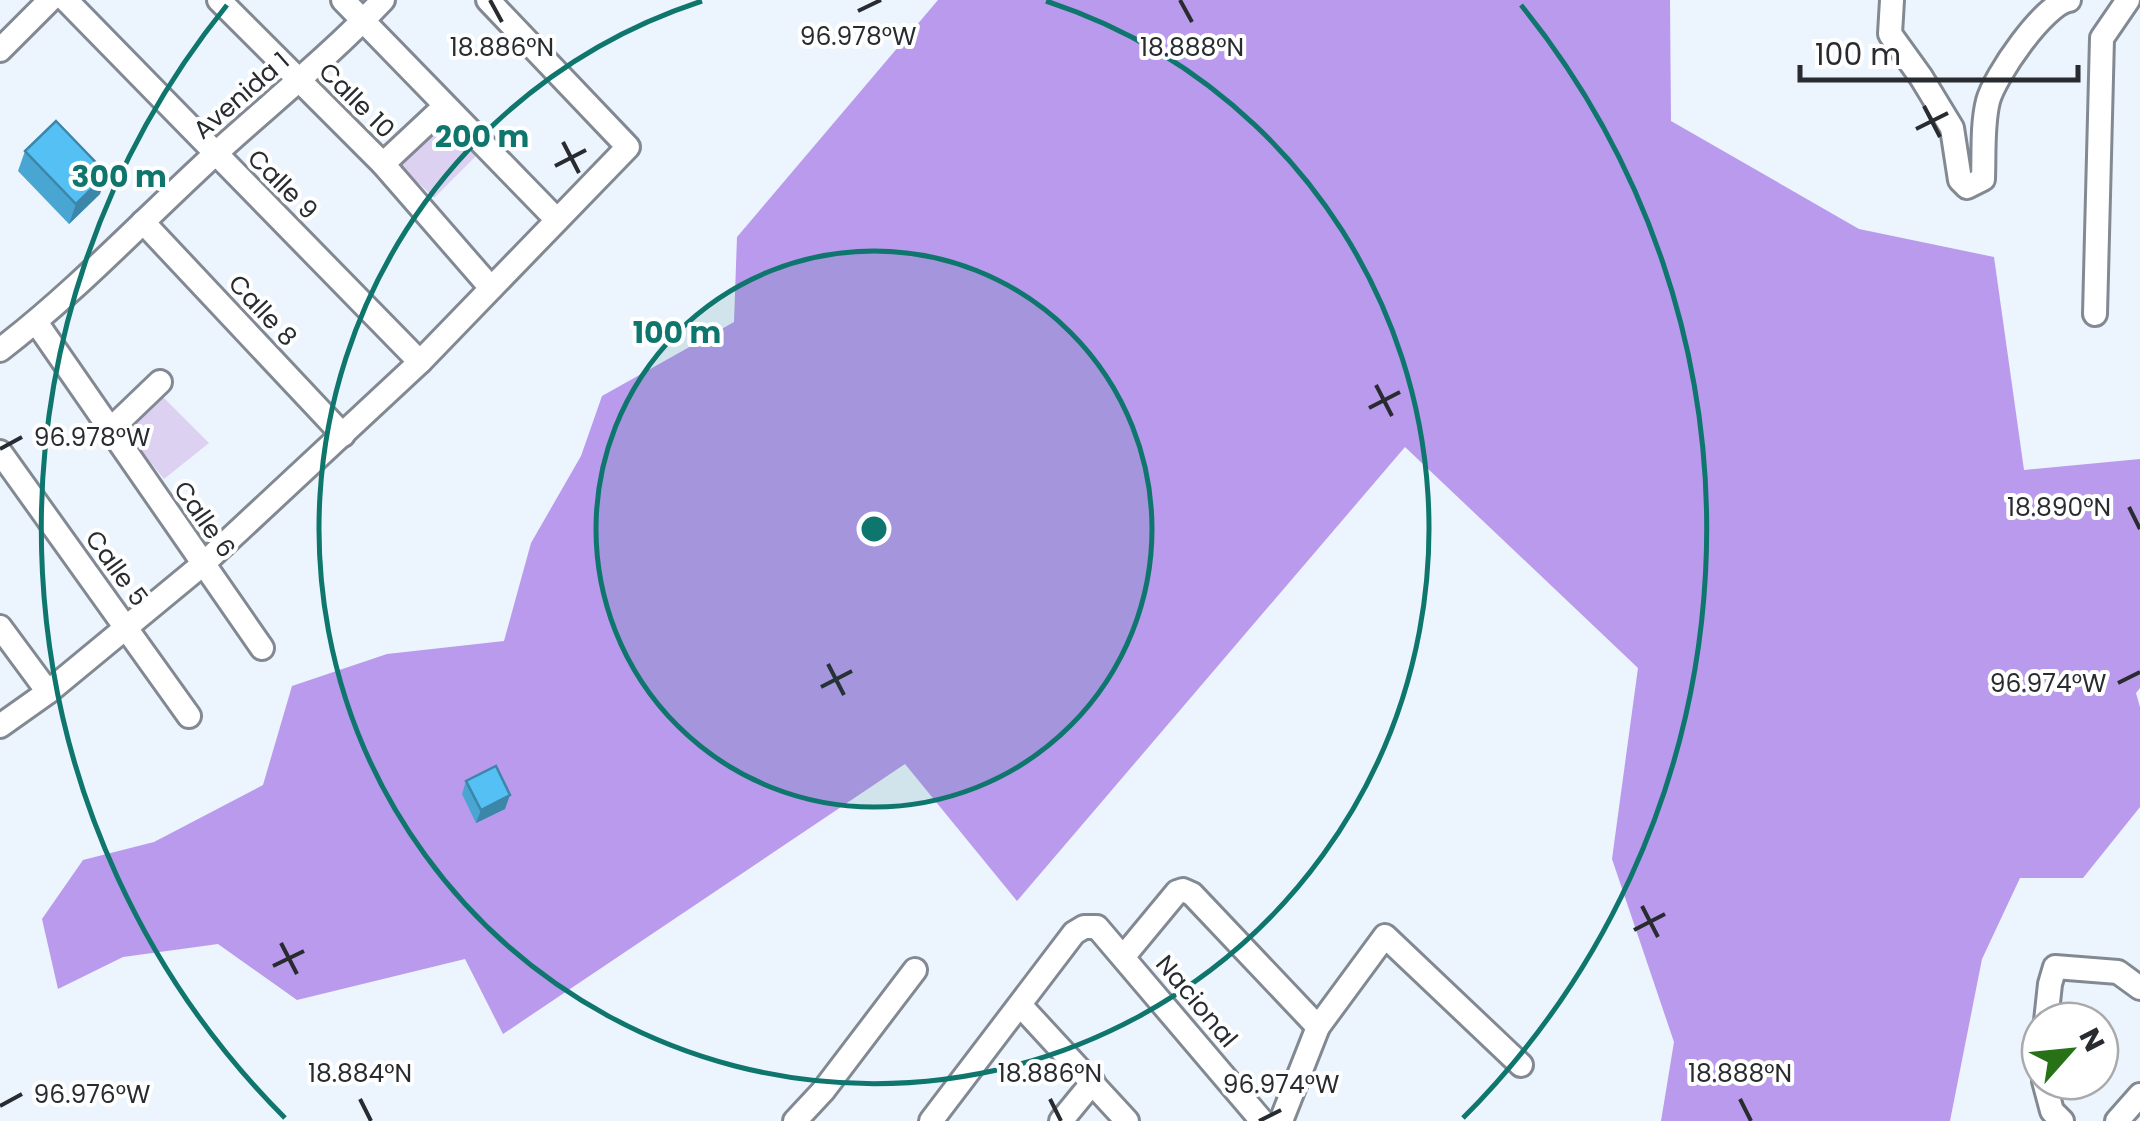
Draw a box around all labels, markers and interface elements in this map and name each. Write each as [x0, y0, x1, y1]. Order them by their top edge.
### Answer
text: 96.978°W [800, 19, 916, 54]
scale bar [1800, 20, 2078, 82]
text: 18.886°N [450, 30, 554, 65]
text: 18.888°N [1140, 30, 1244, 65]
text: 100 m [1815, 33, 1901, 76]
street label: Avenida 1 [186, 44, 297, 147]
street label: Calle 10 [311, 55, 402, 146]
text: 200 m [435, 115, 529, 158]
street label: Calle 9 [240, 141, 326, 227]
text: 300 m [71, 155, 167, 198]
street label: Calle 8 [220, 267, 305, 354]
text: 100 m [633, 311, 721, 354]
text: 96.978°W [34, 420, 150, 455]
street label: Calle 6 [165, 474, 244, 565]
text: 18.890°N [2007, 490, 2111, 525]
centre of rings [856, 511, 892, 547]
street label: Calle 5 [77, 523, 156, 614]
text: 96.974°W [1990, 666, 2106, 701]
street label: Nacional [1148, 948, 1246, 1055]
north arrow [2020, 1001, 2120, 1101]
text: N [2070, 1022, 2114, 1058]
text: 18.884°N [308, 1056, 412, 1091]
text: 18.886°N [998, 1056, 1102, 1091]
text: 18.888°N [1688, 1056, 1792, 1091]
text: 96.974°W [1223, 1067, 1339, 1102]
text: 96.976°W [34, 1077, 150, 1112]

